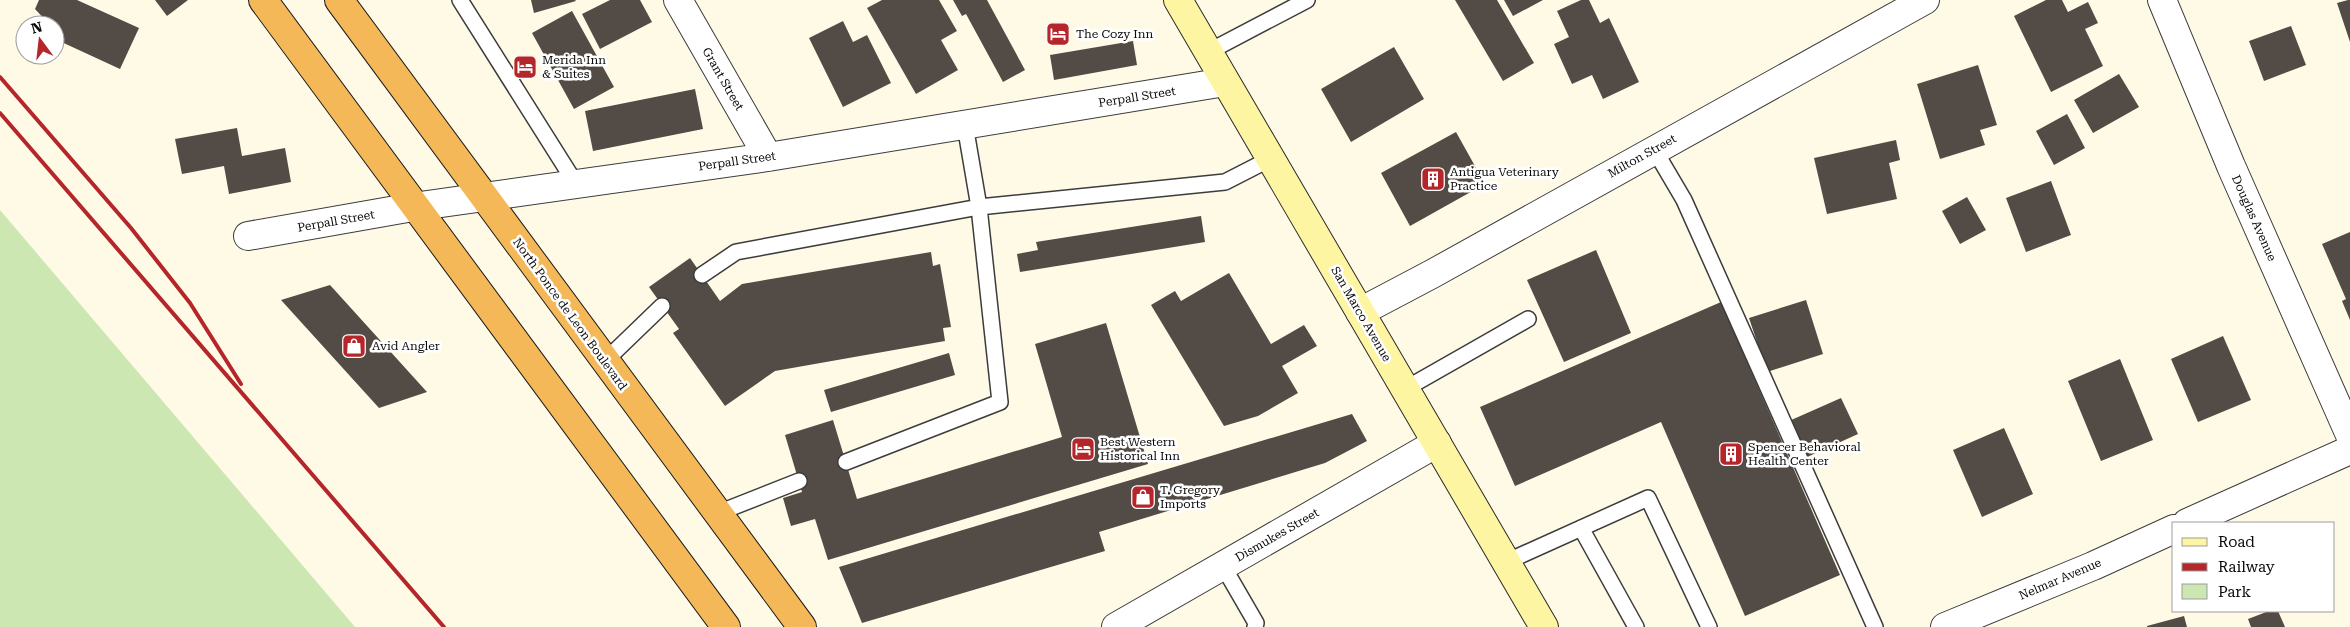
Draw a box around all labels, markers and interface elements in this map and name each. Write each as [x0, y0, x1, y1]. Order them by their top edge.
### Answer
north arrow [15, 15, 65, 65]
text: N [29, 18, 44, 37]
hotel icon: The Cozy Inn [1045, 21, 1071, 47]
place label: The Cozy Inn [1076, 27, 1154, 41]
street label: Grant Street [699, 45, 747, 113]
place label: Merida Inn & Suites [542, 53, 606, 81]
hotel icon: Merida Inn & Suites [512, 54, 538, 80]
street label: Perpall Street [1097, 84, 1177, 110]
street label: Milton Street [1605, 131, 1679, 181]
street label: Perpall Street [697, 149, 777, 173]
place label: Antigua Veterinary Practice [1450, 165, 1560, 193]
building icon: Antigua Veterinary Practice [1420, 166, 1446, 192]
street label: Douglas Avenue [2229, 173, 2279, 264]
street label: Perpall Street [296, 207, 376, 235]
street label: North Ponce de Leon Boulevard [510, 235, 630, 393]
street label: San Marco Avenue [1328, 264, 1394, 364]
shop icon: Avid Angler [341, 333, 367, 359]
place label: Avid Angler [372, 339, 440, 353]
place label: Best Western Historical Inn [1100, 435, 1180, 463]
hotel icon: Best Western Historical Inn [1070, 436, 1096, 462]
place label: Spencer Behavioral Health Center [1748, 440, 1861, 468]
building icon: Spencer Behavioral Health Center [1718, 441, 1744, 467]
place label: T. Gregory Imports [1160, 483, 1221, 511]
shop icon: T. Gregory Imports [1130, 484, 1156, 510]
street label: Dismukes Street [1233, 505, 1322, 565]
legend [2172, 522, 2335, 612]
text: Road [2218, 533, 2255, 551]
street label: Nelmar Avenue [2017, 555, 2104, 603]
text: Railway [2218, 558, 2275, 576]
text: Park [2218, 583, 2252, 601]

